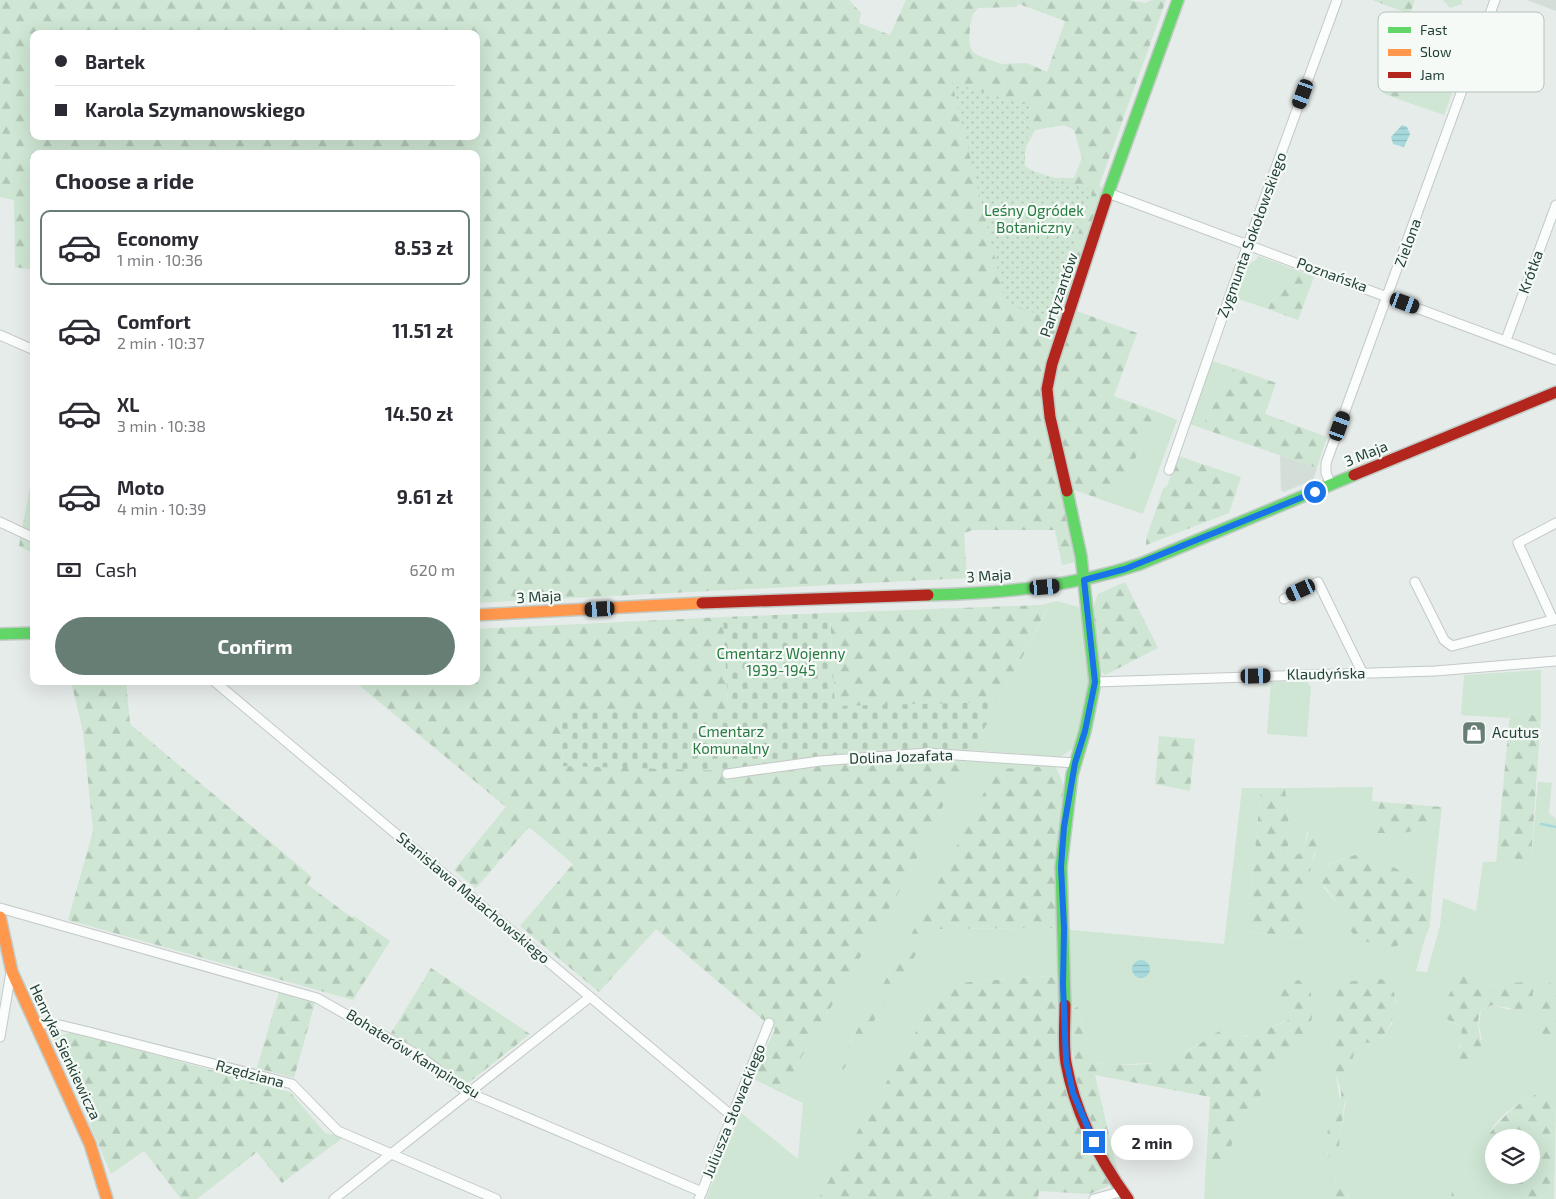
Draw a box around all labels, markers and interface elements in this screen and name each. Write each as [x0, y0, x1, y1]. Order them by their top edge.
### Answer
legend [1378, 12, 1544, 92]
text: Fast [1420, 21, 1447, 38]
text: Slow [1420, 43, 1452, 60]
text: Bartek [85, 50, 145, 73]
text: Jam [1420, 66, 1445, 83]
car [1290, 77, 1315, 111]
text: Karola Szymanowskiego [85, 98, 305, 121]
street label: Zygmunta Sokołowskiego [1213, 149, 1289, 320]
text: Choose a ride [55, 167, 194, 193]
park label: Leśny Ogródek Botaniczny [984, 201, 1084, 236]
street label: Zielona [1390, 216, 1424, 269]
icon: car [57, 225, 102, 270]
text: Economy [117, 227, 199, 250]
text: 8.53 zł [394, 236, 453, 259]
street label: Krótka [1514, 248, 1546, 296]
text: 1 min · 10:36 [117, 250, 203, 269]
street label: Partyzantów [1035, 250, 1081, 339]
street label: Poznańska [1294, 253, 1370, 295]
car [1388, 291, 1421, 315]
icon: car [57, 308, 102, 353]
text: Comfort [117, 310, 191, 333]
text: 11.51 zł [392, 319, 453, 342]
text: 2 min · 10:37 [117, 333, 205, 352]
icon: car [57, 391, 102, 436]
text: XL [117, 393, 139, 416]
text: 14.50 zł [385, 402, 453, 425]
car [1327, 409, 1352, 443]
text: 3 min · 10:38 [117, 416, 206, 435]
street label: 3 Maja [1341, 436, 1390, 471]
icon: car [57, 474, 102, 519]
text: Moto [117, 476, 165, 499]
route start [1304, 481, 1326, 503]
text: 9.61 zł [397, 485, 453, 508]
text: 4 min · 10:39 [117, 499, 206, 518]
icon: cash [55, 556, 83, 584]
text: Cash [95, 558, 137, 581]
text: 620 m [410, 560, 455, 579]
street label: 3 Maja [966, 564, 1012, 587]
car [1284, 577, 1317, 603]
car [1029, 578, 1060, 596]
street label: 3 Maja [516, 586, 562, 607]
car [584, 601, 615, 617]
button: Confirm [55, 617, 455, 675]
park label: Cmentarz Wojenny 1939-1945 [717, 644, 845, 679]
street label: Klaudyńska [1286, 663, 1366, 683]
car [1240, 668, 1271, 684]
shop icon: Acutus [1461, 720, 1487, 746]
park label: Cmentarz Komunalny [693, 722, 770, 757]
place label: Acutus [1492, 723, 1539, 741]
street label: Dolina Jozafata [849, 745, 953, 767]
street label: Stanisława Małachowskiego [393, 828, 554, 967]
street label: Henryka Sienkiewicza [27, 981, 105, 1122]
street label: Bohaterów Kampinosu [343, 1005, 484, 1102]
street label: Juliusza Słowackiego [698, 1041, 768, 1180]
street label: Rzędziana [214, 1055, 286, 1091]
callout: 2 min [1112, 1124, 1194, 1160]
map controls [1485, 1129, 1540, 1184]
button: layers [1485, 1129, 1540, 1184]
route end [1083, 1131, 1105, 1153]
text: 2 min [1132, 1133, 1172, 1152]

